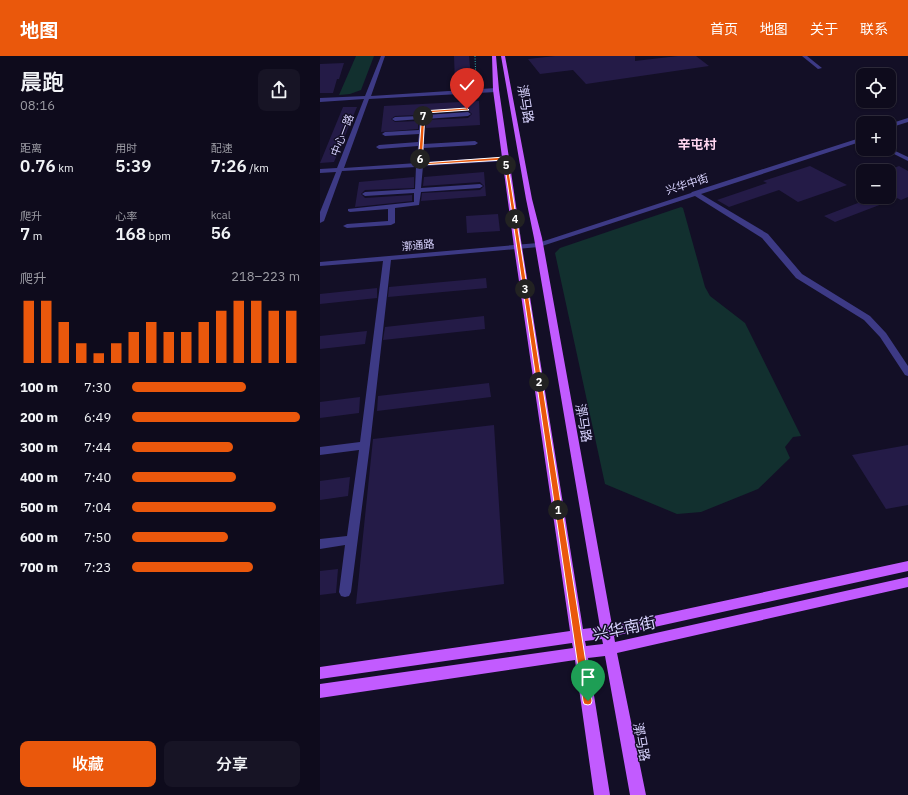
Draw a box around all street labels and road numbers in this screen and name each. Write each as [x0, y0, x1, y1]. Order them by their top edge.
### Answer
street label: 漷马路 [514, 83, 537, 125]
street label: 中心一路 [328, 112, 356, 158]
street label: 兴华中街 [664, 171, 710, 197]
street label: 漷通路 [401, 237, 435, 253]
street label: 漷马路 [572, 402, 595, 444]
street label: 兴华南街 [591, 612, 657, 644]
street label: 漷马路 [629, 721, 654, 763]

